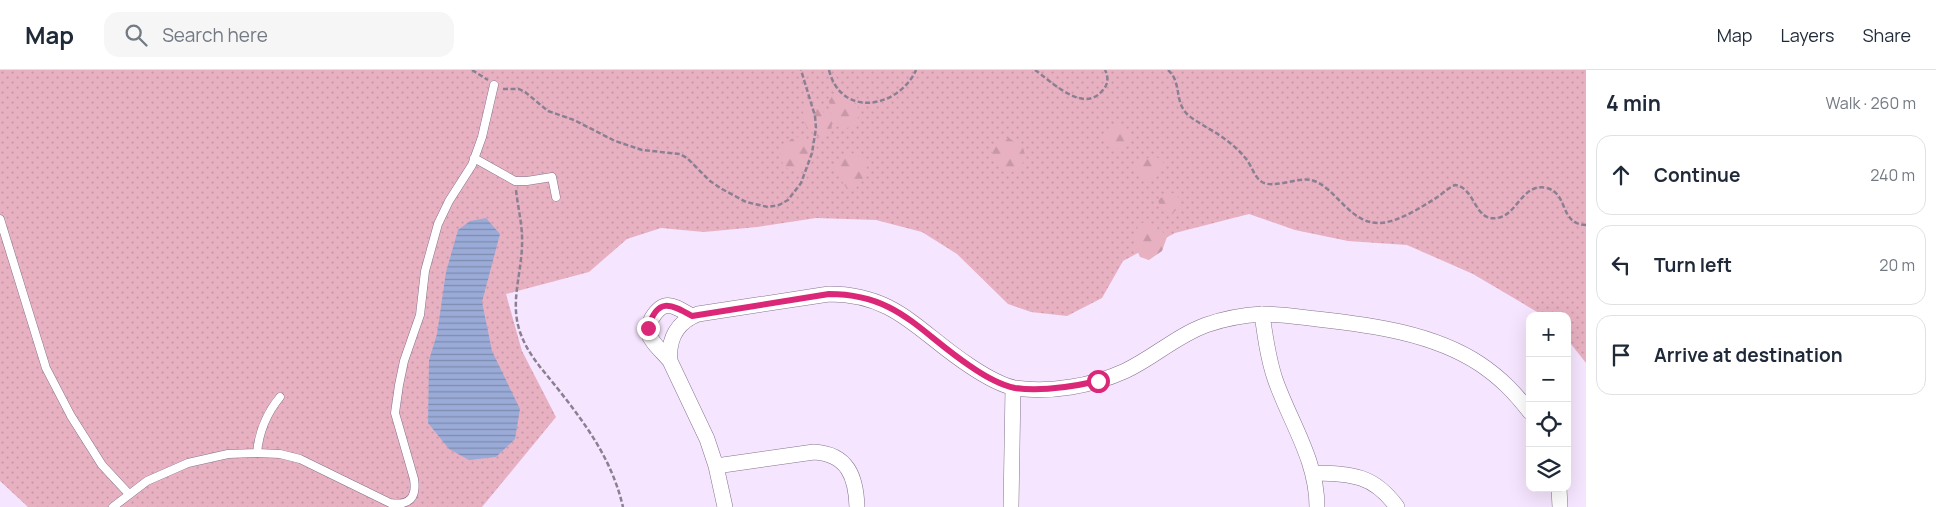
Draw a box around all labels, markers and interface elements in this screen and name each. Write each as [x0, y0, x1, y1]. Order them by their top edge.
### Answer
search box [104, 12, 454, 57]
text: Map [25, 18, 74, 51]
icon: search [122, 21, 150, 49]
text: Search here [162, 22, 268, 48]
text: Map [1717, 23, 1752, 47]
text: Layers [1780, 23, 1834, 47]
text: Share [1862, 23, 1911, 47]
text: 4 min [1606, 89, 1661, 117]
text: Walk · 260 m [1826, 92, 1916, 114]
icon: ahead [1607, 161, 1635, 189]
text: Continue [1654, 162, 1740, 188]
text: 240 m [1870, 164, 1915, 186]
icon: left [1607, 251, 1635, 279]
text: Turn left [1654, 252, 1732, 278]
text: 20 m [1879, 254, 1915, 276]
map controls [1526, 312, 1571, 492]
button: + [1526, 312, 1571, 357]
route end [637, 317, 660, 340]
icon: arrive [1607, 341, 1635, 369]
text: Arrive at destination [1654, 342, 1843, 368]
button: − [1526, 357, 1571, 402]
route start [1087, 370, 1110, 393]
button: locate [1526, 402, 1571, 447]
button: layers [1526, 447, 1571, 492]

